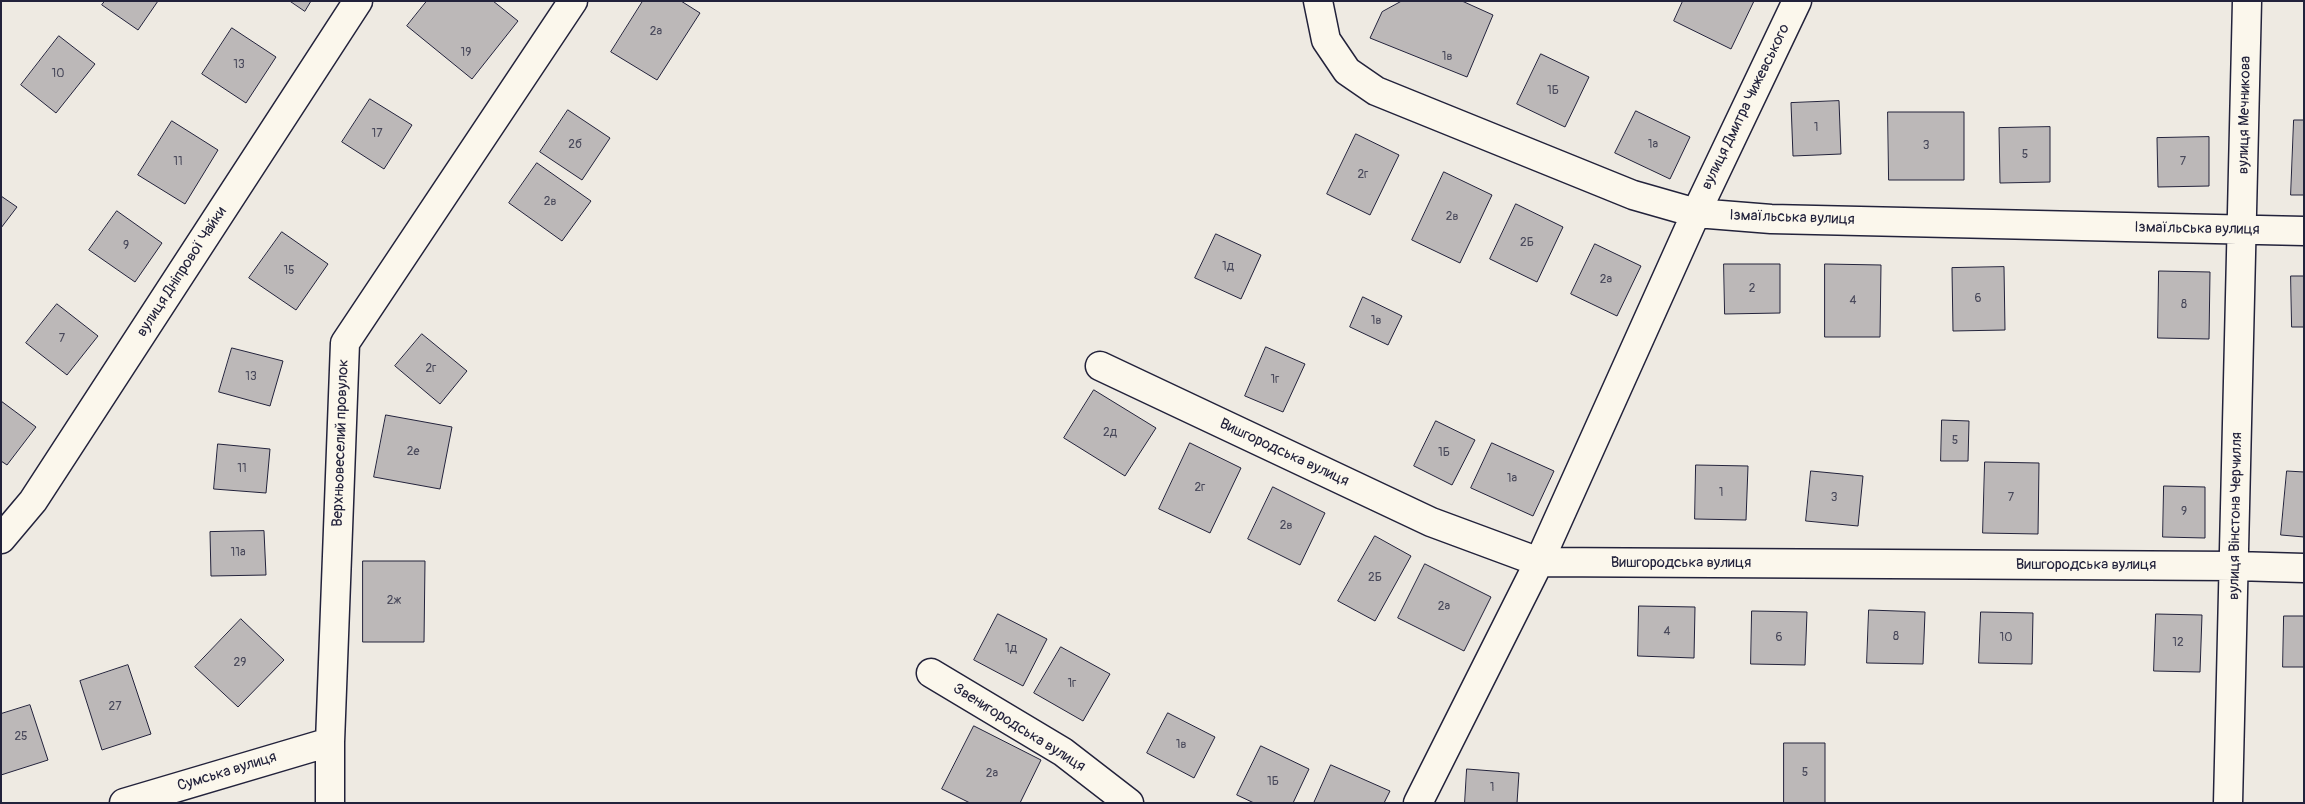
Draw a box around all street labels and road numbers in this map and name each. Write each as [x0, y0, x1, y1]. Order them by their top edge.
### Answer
street label: вулиця Дмитра Чижевського [1698, 21, 1794, 193]
street label: вулиця Мечникова [2235, 56, 2255, 174]
street label: вулиця Дніпрової Чайки [133, 204, 231, 340]
street label: Ізмаїльська вулиця [1729, 207, 1855, 229]
street label: Ізмаїльська вулиця [2134, 219, 2260, 239]
street label: Верхньовеселий провулок [329, 359, 353, 527]
street label: Вишгородська вулиця [1217, 415, 1351, 491]
street label: вулиця Вінстона Черчилля [2226, 432, 2246, 600]
street label: Вишгородська вулиця [1611, 554, 1751, 572]
street label: Вишгородська вулиця [2016, 556, 2156, 574]
street label: Звенигородська вулиця [950, 680, 1088, 776]
street label: Сумська вулиця [175, 748, 279, 796]

